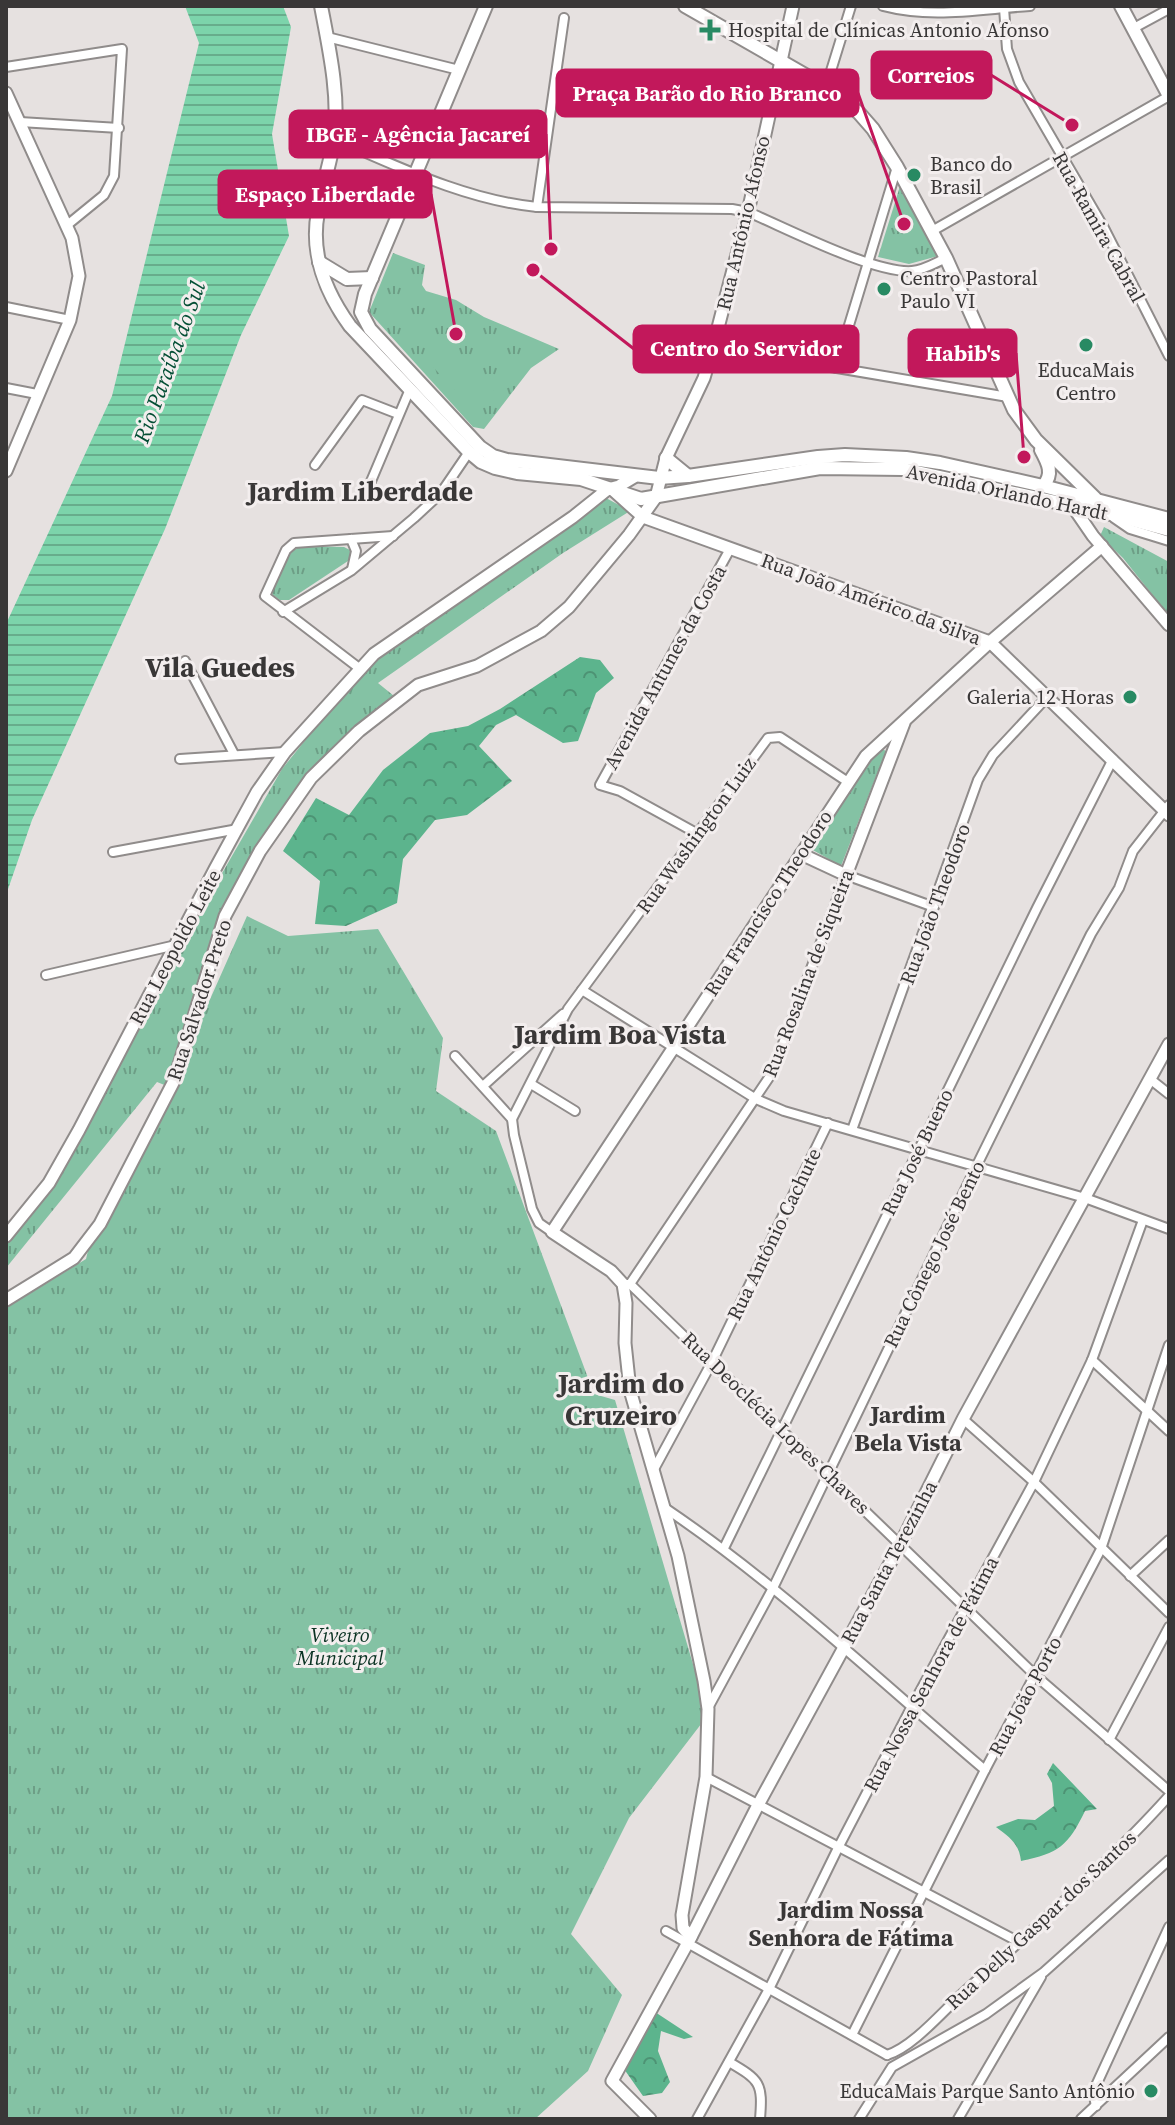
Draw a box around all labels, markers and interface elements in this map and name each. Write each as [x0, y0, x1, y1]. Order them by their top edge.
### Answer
place label: Hospital de Clínicas Antonio Afonso [728, 16, 1049, 44]
marker: Hospital de Clínicas Antonio Afonso [699, 19, 721, 41]
callout: Correios [872, 52, 991, 98]
text: Correios [887, 60, 975, 90]
callout: Praça Barão do Rio Branco [557, 70, 858, 116]
text: Praça Barão do Rio Branco [573, 78, 841, 108]
callout: IBGE - Agência Jacareí [290, 111, 546, 157]
text: IBGE - Agência Jacareí [306, 119, 530, 149]
street label: Rua Antônio Afonso [709, 133, 777, 313]
street label: Rua Ramira Cabral [1046, 147, 1152, 307]
place label: Banco do Brasil [930, 150, 1013, 201]
marker: Banco do Brasil [905, 166, 923, 184]
callout: Espaço Liberdade [219, 171, 431, 217]
text: Espaço Liberdade [235, 179, 415, 209]
place label: Centro Pastoral Paulo VI [900, 264, 1038, 315]
water label: Rio Paraíba do Sul [126, 276, 212, 448]
marker: Centro Pastoral Paulo VI [875, 280, 893, 298]
callout: Centro do Servidor [634, 326, 858, 372]
callout: Habib's [909, 330, 1016, 376]
text: Centro do Servidor [650, 333, 843, 363]
marker: EducaMais Centro [1077, 336, 1095, 354]
text: Habib's [926, 338, 1000, 368]
place label: EducaMais Centro [1037, 356, 1135, 407]
street label: Avenida Orlando Hardt [904, 457, 1111, 527]
district label: Jardim Liberdade [245, 472, 473, 510]
street label: Rua João Américo da Silva [757, 546, 986, 652]
street label: Avenida Antunes da Costa [597, 559, 733, 774]
district label: Vila Guedes [145, 648, 295, 686]
place label: Galeria 12 Horas [967, 683, 1114, 711]
marker: Galeria 12 Horas [1121, 688, 1139, 706]
street label: Rua Washington Luiz [629, 751, 763, 919]
street label: Rua Francisco Theodoro [697, 804, 839, 1002]
street label: Rua João Theodoro [893, 820, 977, 988]
street label: Rua Leopoldo Leite [122, 864, 228, 1030]
street label: Rua Rosalina de Siqueira [755, 864, 861, 1081]
street label: Rua Salvador Preto [160, 916, 238, 1084]
district label: Jardim Boa Vista [512, 1015, 726, 1053]
street label: Rua José Bueno [874, 1084, 960, 1220]
street label: Rua Antônio Cachute [720, 1143, 828, 1325]
street label: Rua Cônego José Bento [877, 1156, 992, 1352]
street label: Rua Deoclécia Lopes Chaves [676, 1325, 876, 1521]
district label: Jardim do Cruzeiro [556, 1364, 684, 1434]
district label: Jardim Bela Vista [854, 1398, 962, 1459]
street label: Rua Santa Terezinha [834, 1475, 944, 1649]
street label: Rua Nossa Senhora de Fátima [857, 1550, 1006, 1797]
park label: Viveiro Municipal [295, 1621, 384, 1672]
street label: Rua João Porto [982, 1631, 1068, 1761]
street label: Rua Delly Gaspar dos Santos [940, 1824, 1142, 2016]
district label: Jardim Nossa Senhora de Fátima [749, 1893, 954, 1954]
place label: EducaMais Parque Santo Antônio [839, 2077, 1135, 2105]
marker: EducaMais Parque Santo Antônio [1142, 2082, 1160, 2100]

